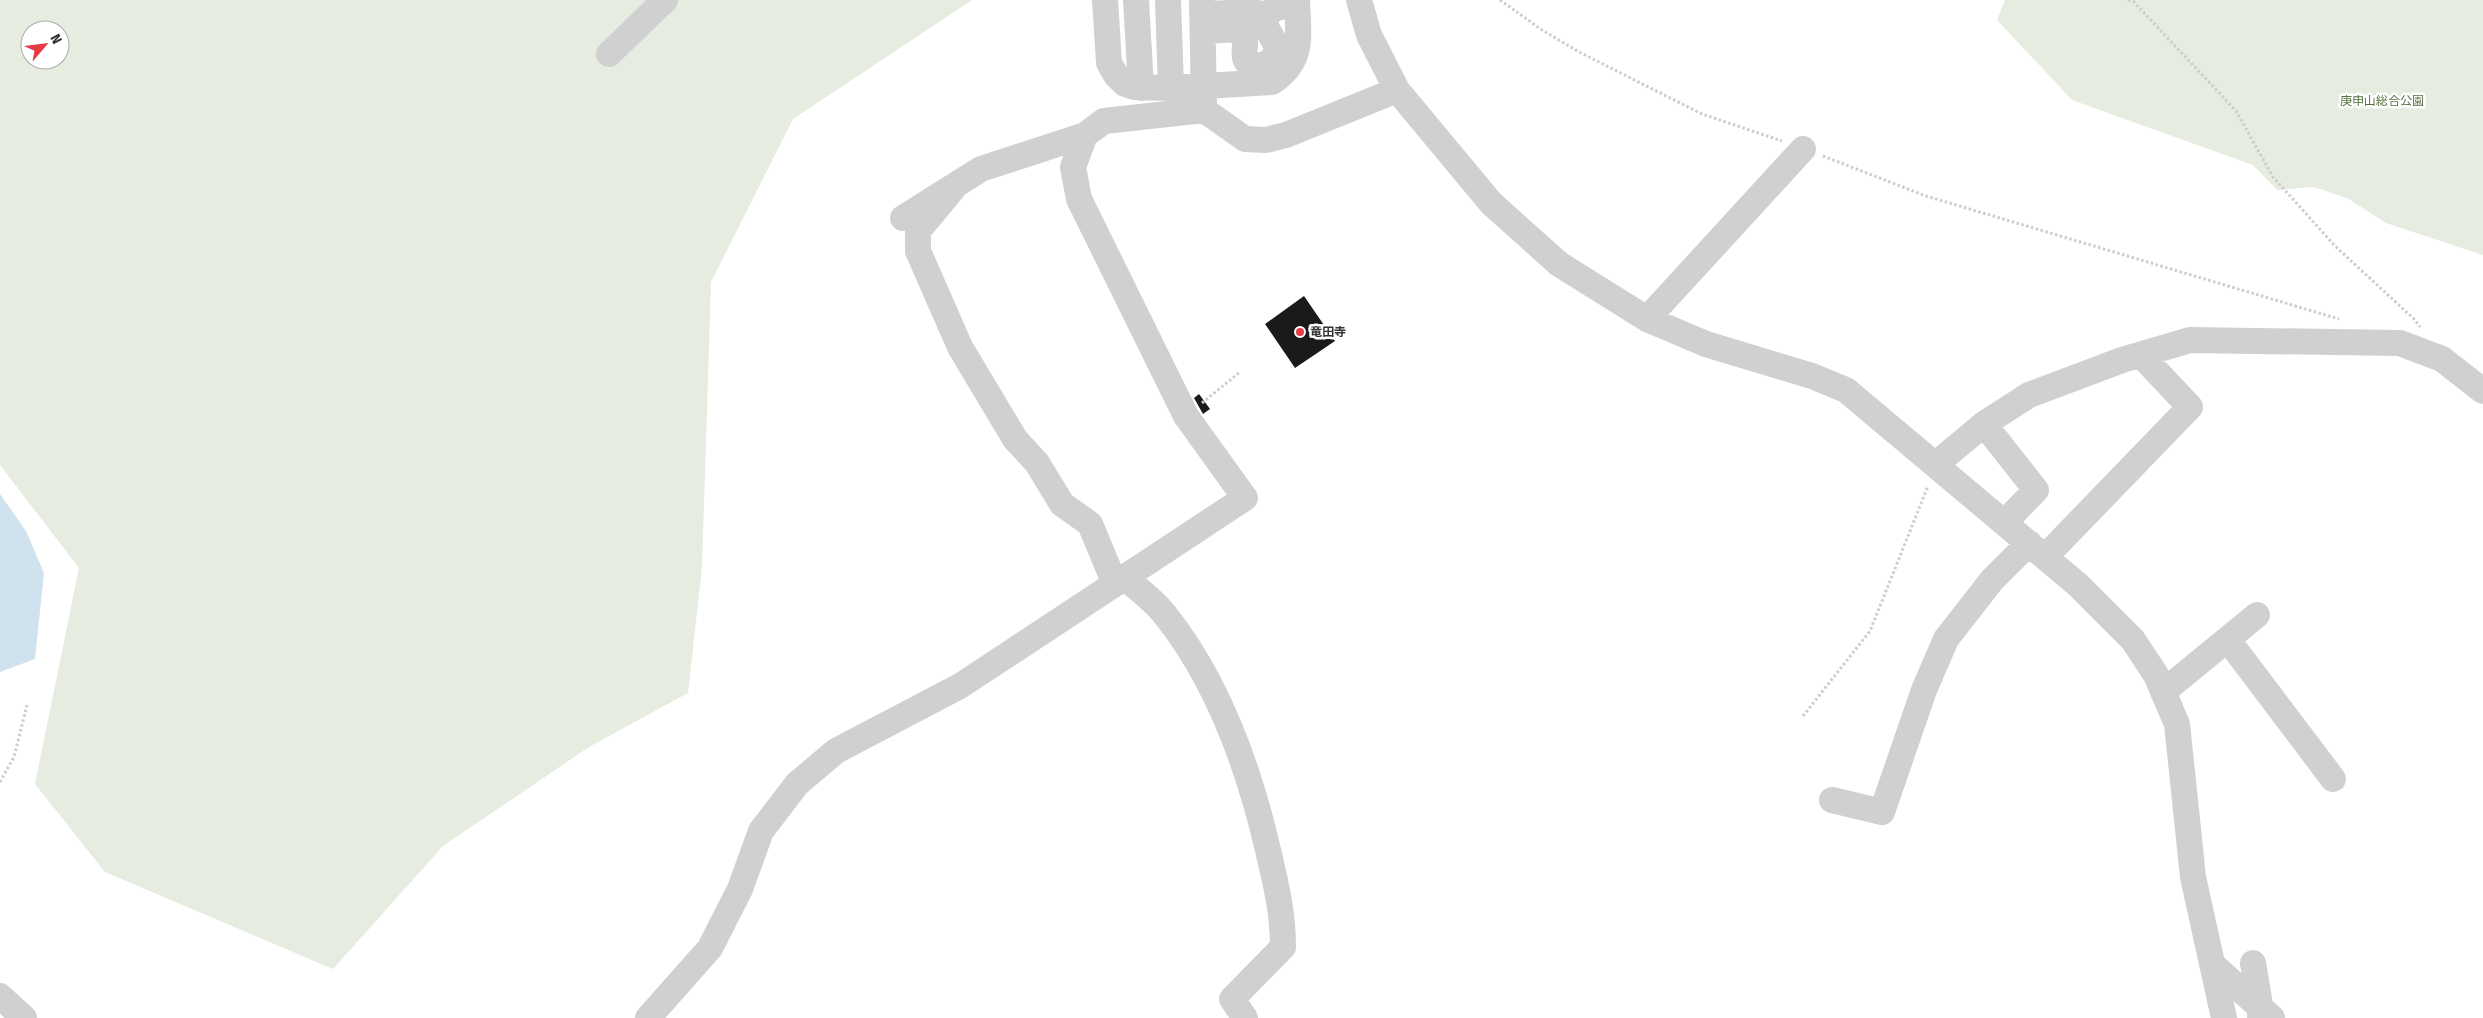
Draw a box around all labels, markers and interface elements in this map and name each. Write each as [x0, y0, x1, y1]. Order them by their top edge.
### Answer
north arrow [20, 20, 70, 70]
text: N [47, 31, 66, 47]
park label: 庚申山総合公園 [2340, 94, 2424, 108]
place label: 竜田寺 [1310, 325, 1346, 339]
marker: 竜田寺 [1294, 326, 1306, 338]

